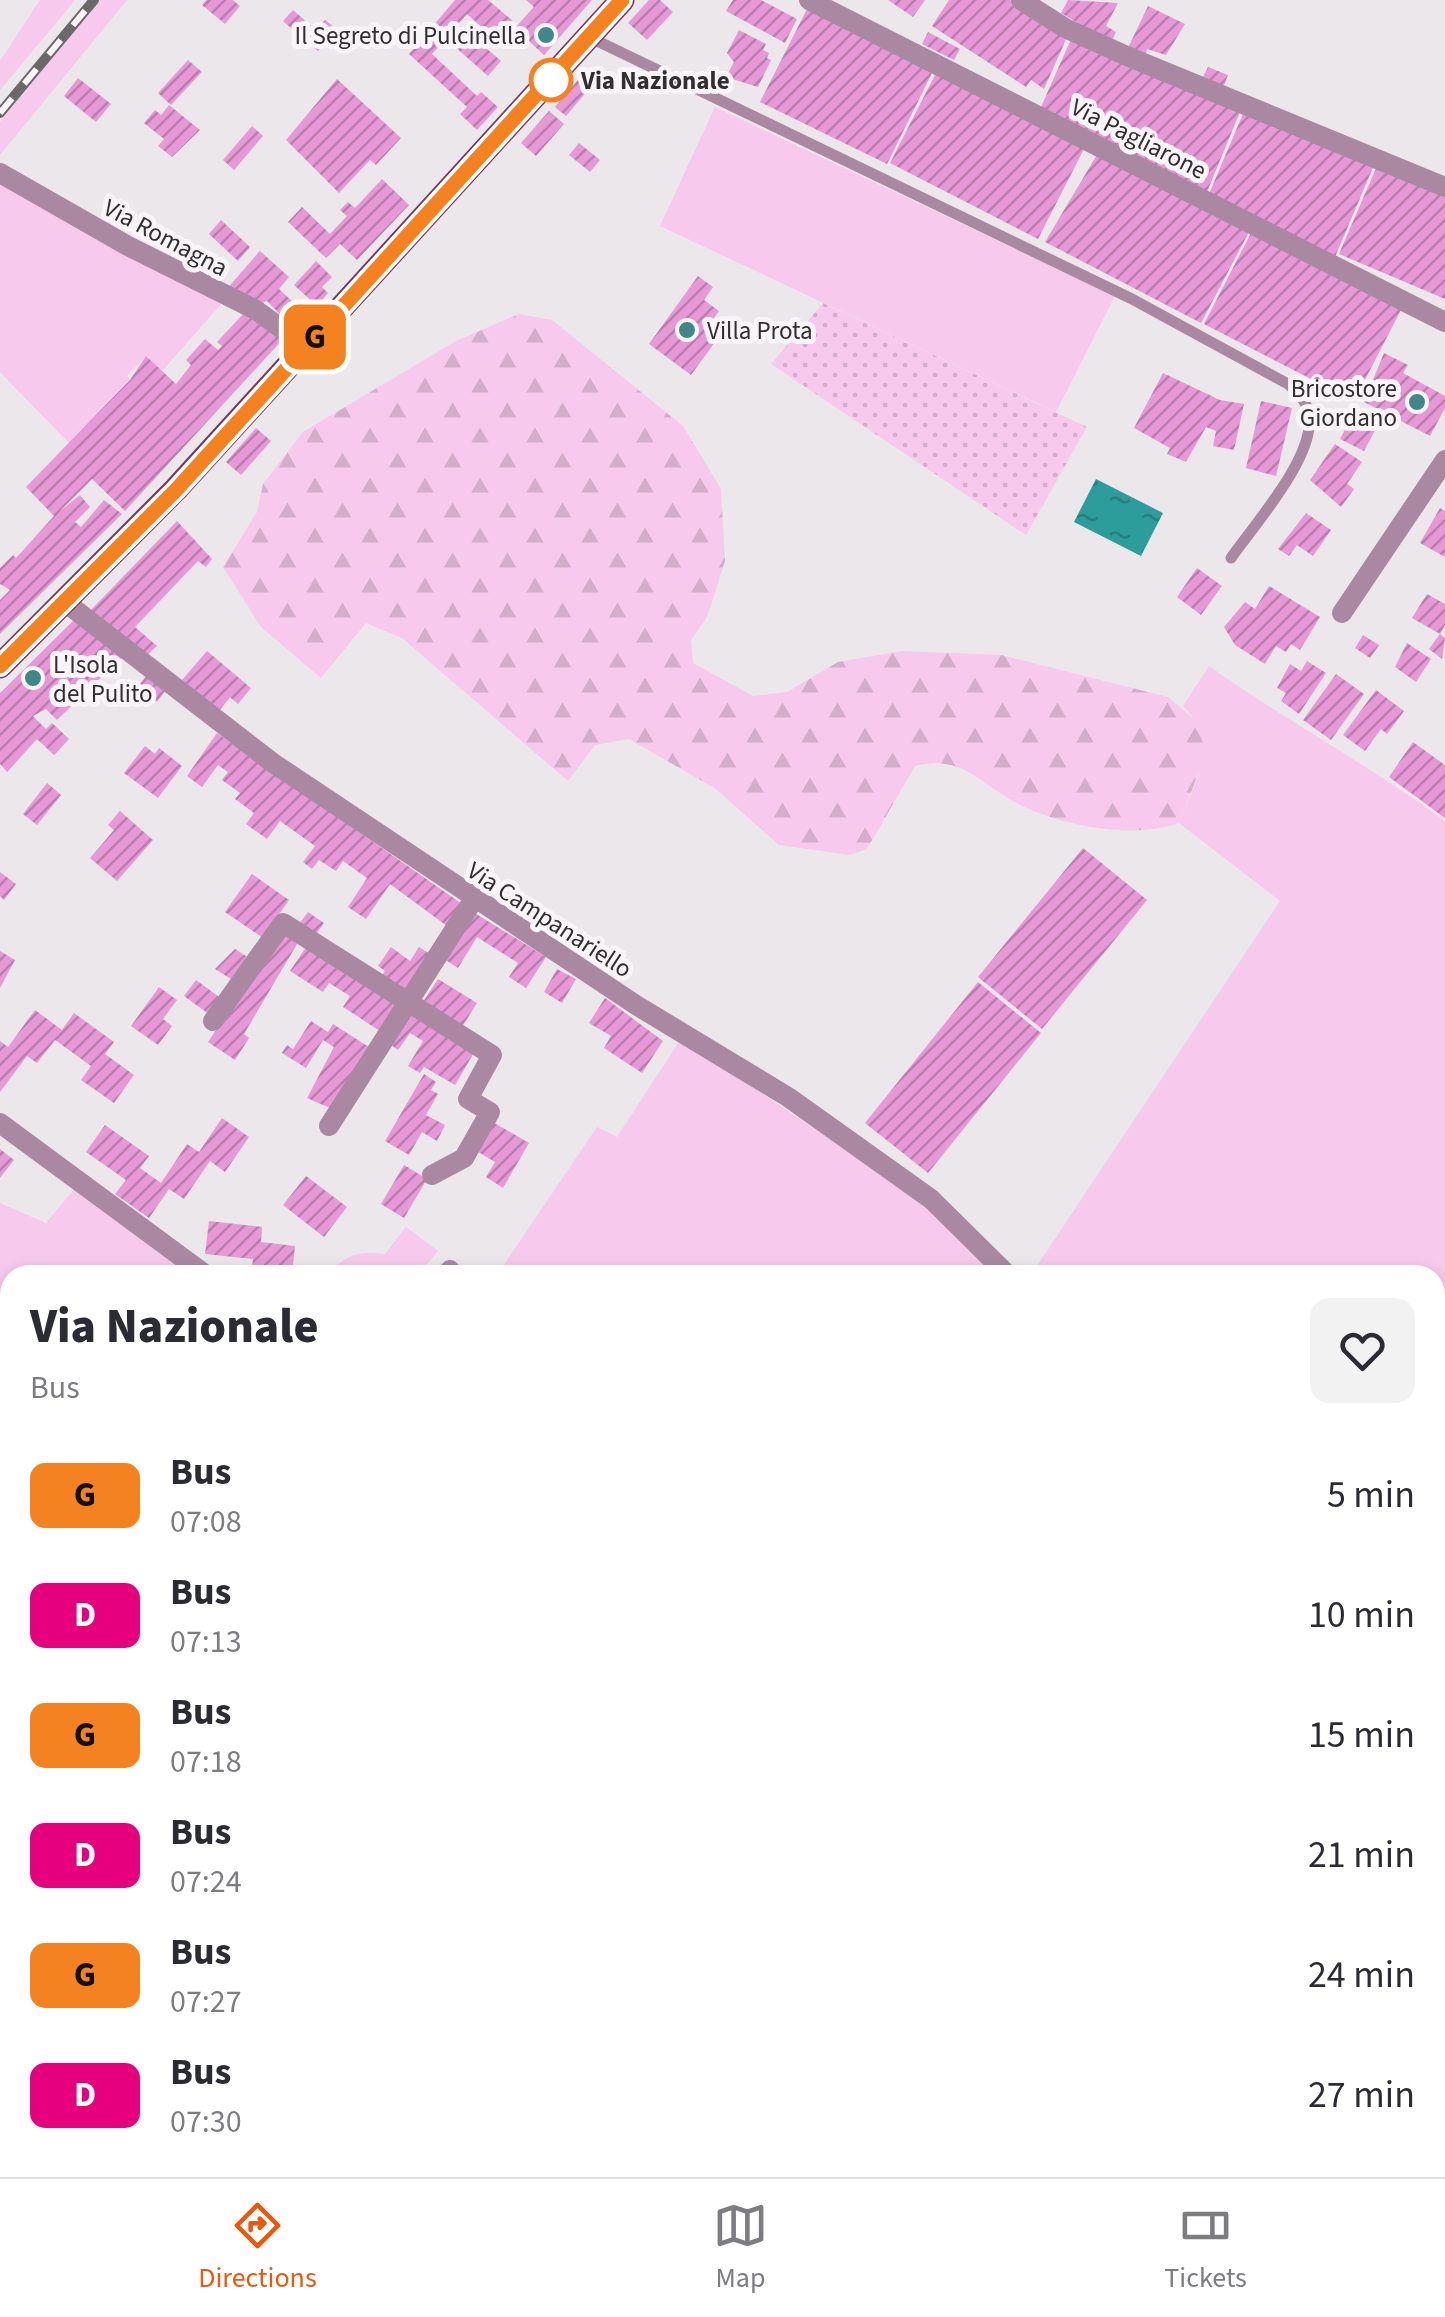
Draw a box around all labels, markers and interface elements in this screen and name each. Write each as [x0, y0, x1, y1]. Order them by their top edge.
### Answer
place label: Il Segreto di Pulcinella [295, 18, 526, 54]
marker: Il Segreto di Pulcinella [535, 24, 557, 46]
marker: Via Nazionale [530, 59, 572, 101]
place label: Via Nazionale [580, 63, 730, 99]
street label: Via Pagliarone [1064, 89, 1213, 189]
street label: Via Romagna [97, 190, 234, 286]
line badge: G [282, 304, 348, 370]
text: G [304, 312, 326, 362]
place label: Villa Prota [707, 313, 813, 349]
marker: Villa Prota [676, 319, 698, 341]
place label: Bricostore Giordano [1291, 371, 1397, 436]
marker: Bricostore Giordano [1406, 391, 1428, 413]
place label: L'Isola del Pulito [53, 647, 153, 712]
marker: L'Isola del Pulito [22, 667, 44, 689]
street label: Via Campanariello [460, 853, 639, 987]
text: Via Nazionale [30, 1293, 318, 1361]
button: heart [1310, 1298, 1415, 1403]
text: Bus [30, 1365, 80, 1411]
text: Bus [170, 1445, 231, 1499]
text: 5 min [1327, 1468, 1415, 1522]
text: G [74, 1470, 96, 1520]
text: 07:08 [170, 1499, 242, 1545]
text: Bus [170, 1565, 231, 1619]
text: 10 min [1308, 1588, 1415, 1642]
text: D [74, 1590, 96, 1640]
text: 07:13 [170, 1619, 242, 1665]
text: Bus [170, 1685, 231, 1739]
text: 15 min [1308, 1708, 1415, 1762]
text: G [74, 1710, 96, 1760]
text: 07:18 [170, 1739, 242, 1785]
text: Bus [170, 1805, 231, 1859]
text: 21 min [1308, 1828, 1415, 1882]
text: D [74, 1830, 96, 1880]
text: 07:24 [170, 1859, 242, 1905]
text: Bus [170, 1925, 231, 1979]
text: 24 min [1308, 1948, 1415, 2002]
text: G [74, 1950, 96, 2000]
text: 07:27 [170, 1979, 242, 2025]
text: Bus [170, 2045, 231, 2099]
text: 27 min [1308, 2068, 1415, 2122]
text: D [74, 2070, 96, 2120]
text: 07:30 [170, 2099, 242, 2145]
tab: Directions [198, 2198, 317, 2298]
tab: Map [713, 2198, 768, 2298]
tab: Tickets [1164, 2198, 1247, 2298]

